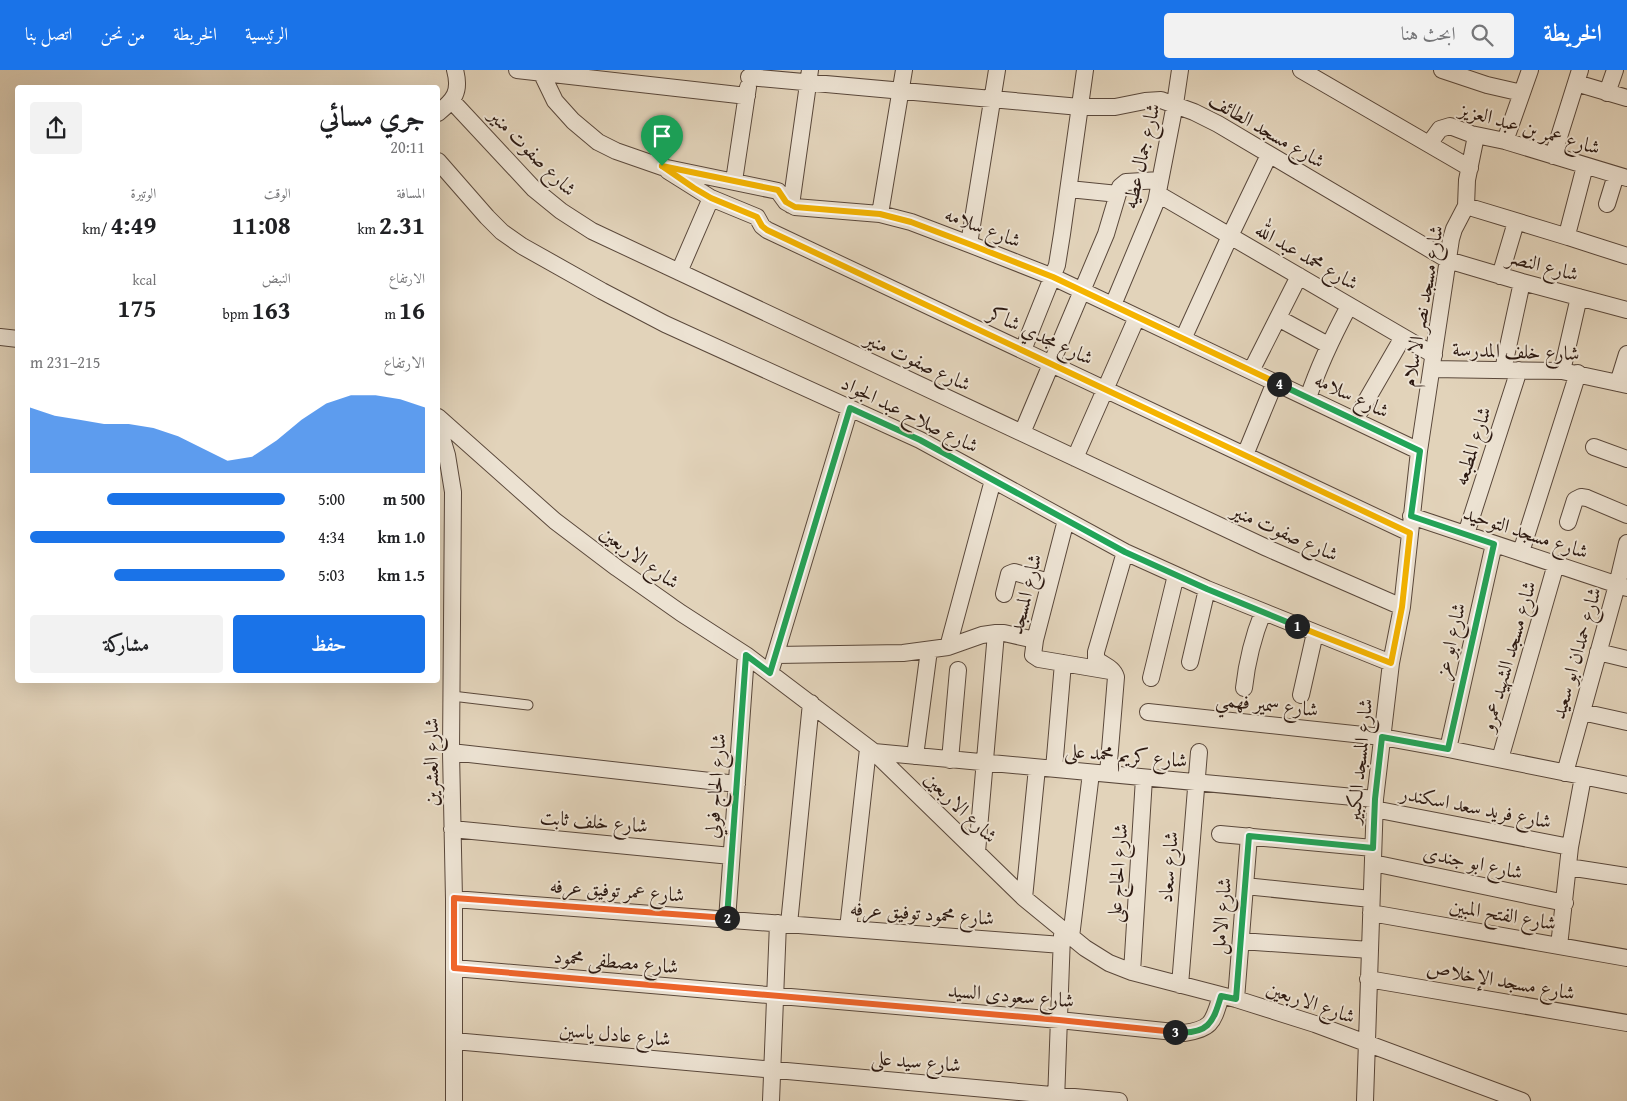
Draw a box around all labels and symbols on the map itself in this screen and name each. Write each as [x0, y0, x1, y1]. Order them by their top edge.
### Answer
street label: شارع مسجد الطائف [1202, 84, 1331, 178]
street label: شارع عمر بن عبد العزيز [1453, 93, 1604, 165]
street label: شارع صفوت منير [479, 100, 584, 205]
street label: شارع جمال عطيه [1114, 100, 1171, 213]
pin [641, 115, 683, 166]
street label: شارع سلامه [939, 199, 1026, 258]
street label: شارع محمد عبد الله [1248, 214, 1364, 300]
street label: شارع مسجد نصر الاسلام [1393, 223, 1454, 390]
street label: شارع النصر [1501, 241, 1582, 292]
street label: شارع مجدي شاكر [980, 297, 1099, 375]
street label: شارع صفوت منير [857, 322, 976, 401]
street label: شارع خلف المدرسة [1452, 334, 1580, 371]
street label: شارع سلامه [1308, 365, 1394, 428]
street label: شارع صلاح عبد الجواد [835, 368, 984, 463]
pin: 4 [1266, 372, 1292, 396]
street label: شارع المطبعه [1445, 403, 1502, 490]
street label: شارع صفوت منير [1224, 494, 1343, 572]
street label: شارع مسجد التوحيد [1459, 498, 1592, 569]
street label: شارع الاربعين [592, 518, 686, 599]
street label: شارع المسجد [1001, 551, 1052, 638]
street label: شارع مسجد الشهيد عمرو [1472, 577, 1547, 737]
street label: شارع حمدان ابو سعيد [1543, 584, 1612, 723]
street label: شارع ابو عز [1427, 600, 1476, 683]
pin: 1 [1284, 614, 1310, 638]
street label: شارع سمير فهمي [1214, 684, 1320, 728]
street label: شارع المسجد الكبير [1337, 697, 1383, 827]
street label: شارع العشرين [416, 718, 449, 806]
street label: شارع الحاج فولي [696, 732, 737, 840]
street label: شارع كريم محمد على [1063, 735, 1189, 778]
street label: شارع الاربعين [915, 764, 1005, 852]
street label: شارع فريد سعد اسكندر [1395, 777, 1554, 839]
street label: شارع خلف ثابت [538, 801, 649, 844]
street label: شارع الحاج على [1099, 822, 1138, 924]
street label: شارع سعاد [1150, 830, 1189, 904]
street label: شارع ابو جندى [1420, 837, 1526, 890]
street label: شارع عمر توفيق عرفه [548, 870, 685, 913]
street label: شارع الامل [1203, 876, 1242, 956]
street label: شارع الفتح المبين [1447, 890, 1559, 941]
street label: شارع محمود توفيق عرفه [849, 893, 995, 936]
pin: 2 [714, 906, 740, 930]
street label: شارع مصطفى محمود [552, 941, 680, 984]
street label: شارع مسجد الإخلاص [1424, 952, 1578, 1011]
street label: شارع الاربعين [1262, 973, 1360, 1034]
street label: شارع سعودى السيد [946, 975, 1076, 1018]
street label: شارع عادل ياسين [558, 1014, 672, 1057]
pin: 3 [1162, 1020, 1188, 1044]
street label: شارع سيد على [869, 1042, 962, 1083]

